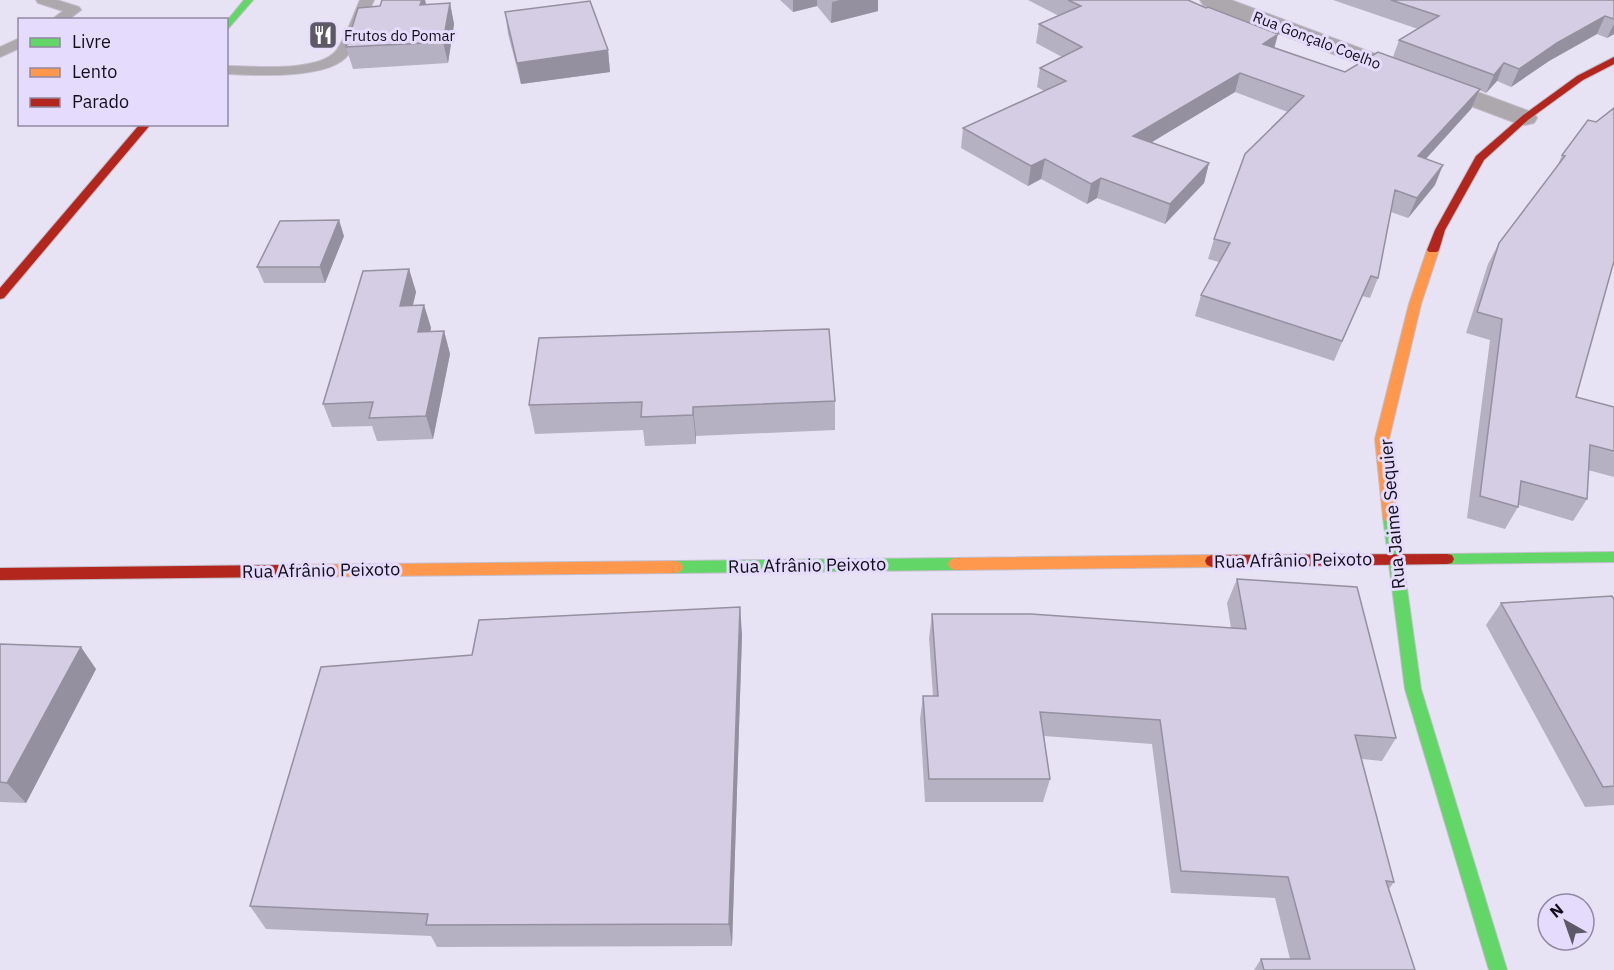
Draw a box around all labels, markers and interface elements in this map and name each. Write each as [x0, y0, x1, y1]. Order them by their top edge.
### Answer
street label: Rua Gonçalo Coelho [1250, 7, 1384, 73]
legend [18, 18, 228, 126]
restaurant icon: Frutos do Pomar [307, 19, 339, 51]
place label: Frutos do Pomar [344, 26, 455, 45]
text: Livre [72, 30, 111, 53]
text: Lento [72, 60, 117, 83]
text: Parado [72, 90, 129, 113]
street label: Rua Jaime Sequier [1374, 438, 1410, 590]
street label: Rua Afrânio Peixoto [1214, 547, 1372, 573]
street label: Rua Afrânio Peixoto [728, 552, 886, 578]
street label: Rua Afrânio Peixoto [242, 557, 400, 583]
north arrow [1536, 892, 1596, 952]
text: N [1545, 899, 1567, 922]

